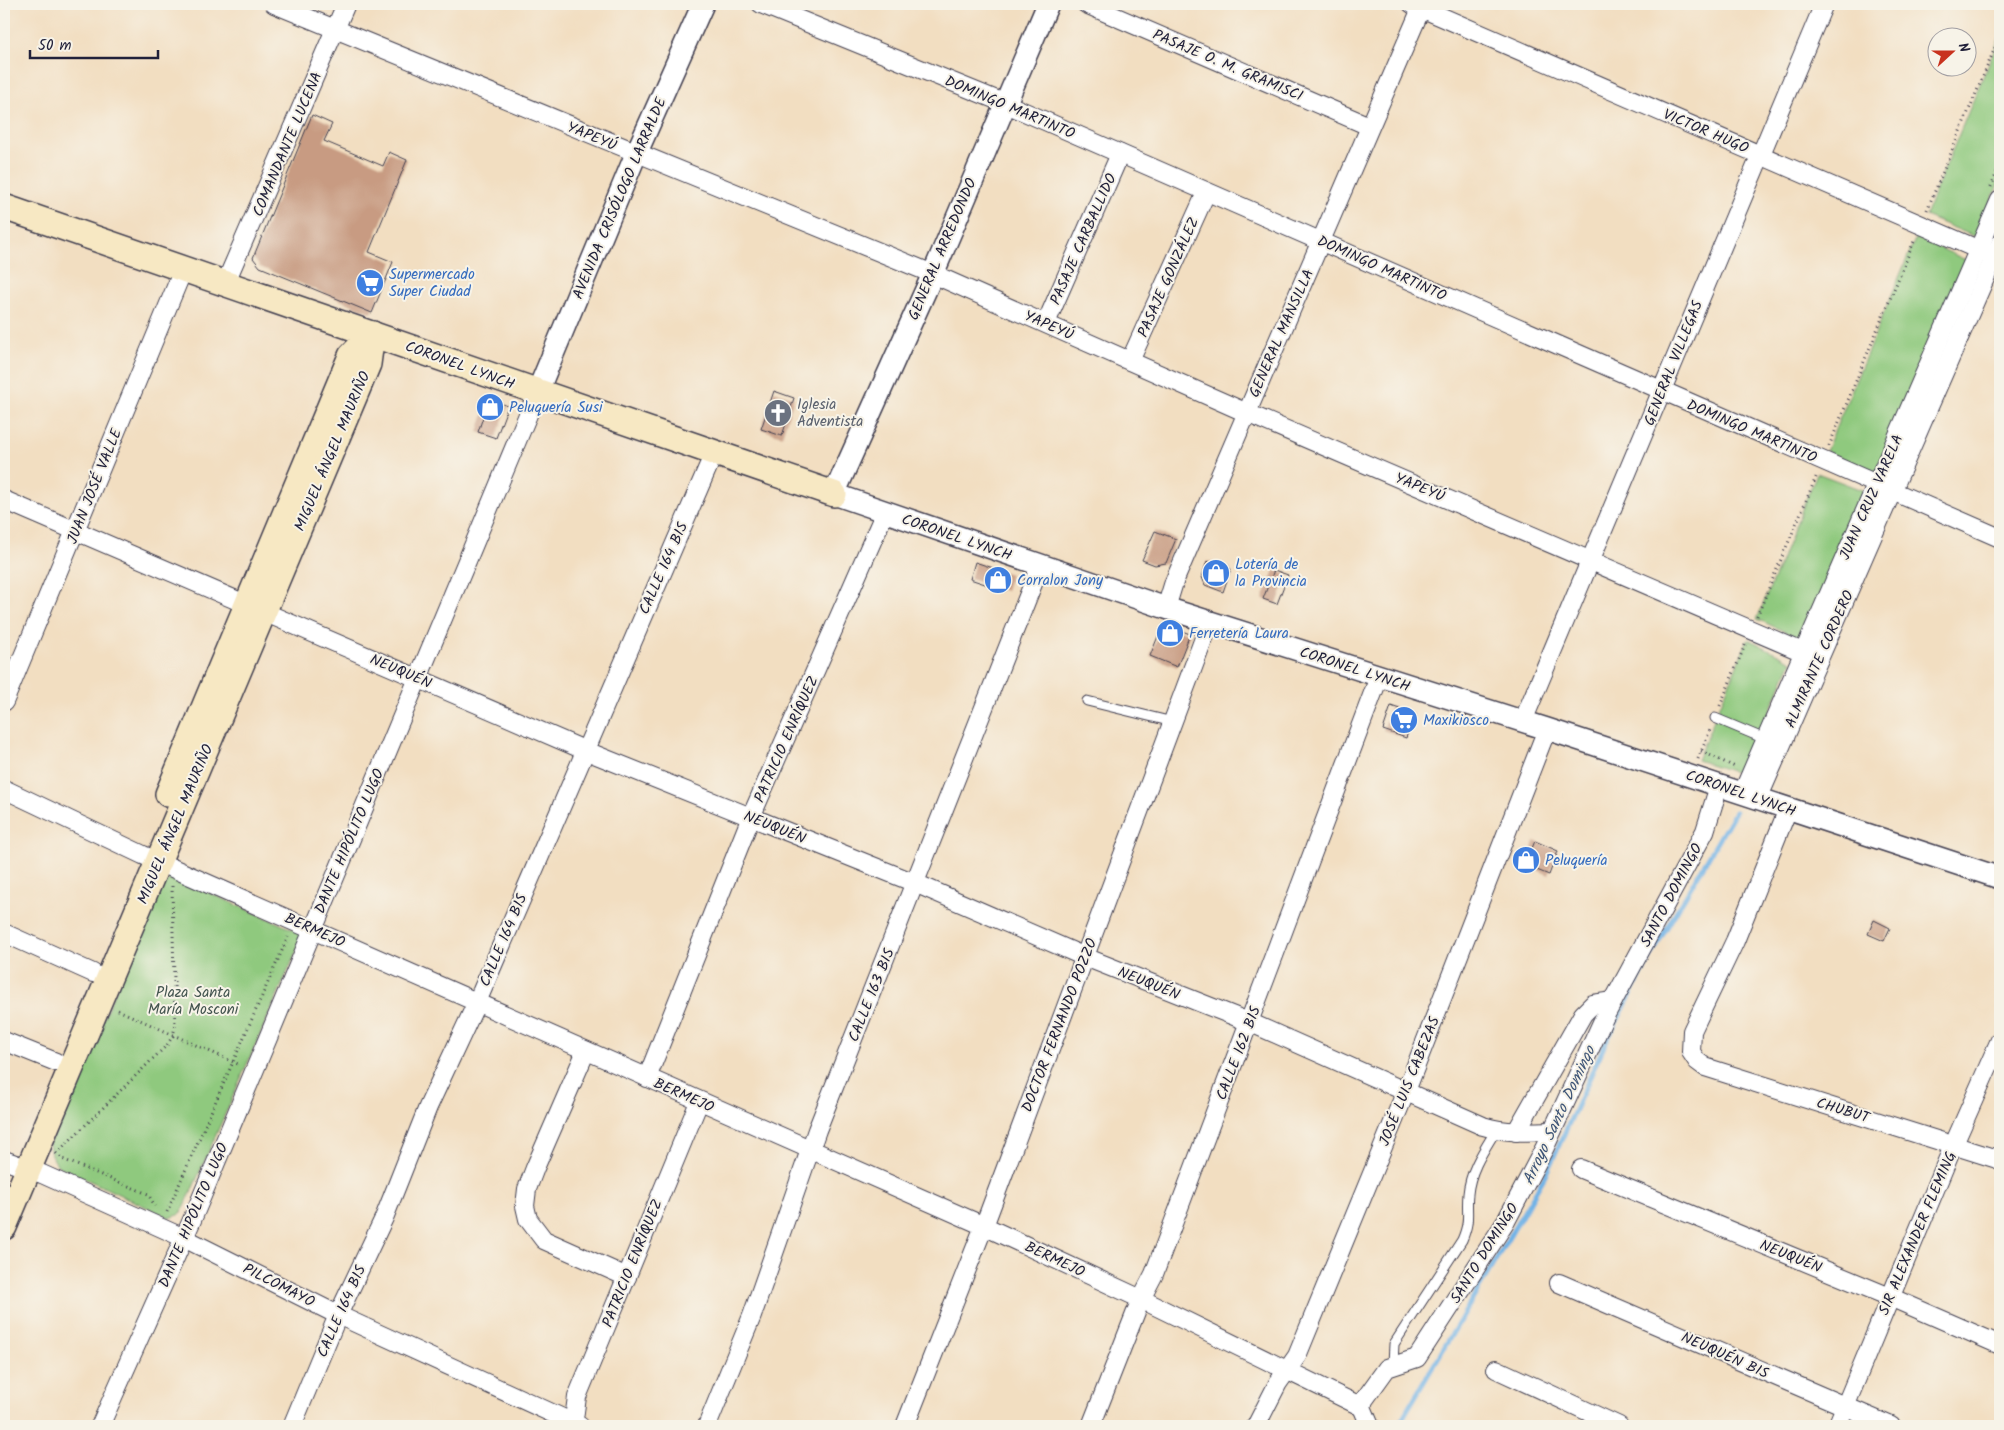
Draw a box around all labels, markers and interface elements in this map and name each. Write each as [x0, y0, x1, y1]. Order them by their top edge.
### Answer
street label: PASAJE O. M. GRAMISCI [1149, 23, 1307, 109]
scale bar [30, 28, 158, 60]
north arrow [1926, 28, 1976, 78]
text: 50 m [38, 34, 72, 58]
text: N [1951, 40, 1975, 56]
street label: COMANDANTE LUCENA [247, 68, 329, 221]
street label: DOMINGO MARTINTO [941, 70, 1079, 146]
street label: AVENIDA CRISÓLOGO LARRALDE [566, 93, 674, 303]
street label: VICTOR HUGO [1659, 103, 1752, 161]
street label: YAPEYÚ [563, 116, 620, 158]
street label: PASAJE CARBALLIDO [1044, 170, 1124, 309]
street label: GENERAL ARREDONDO [902, 175, 984, 324]
street label: PASAJE GONZÁLEZ [1132, 213, 1206, 341]
street label: DOMINGO MARTINTO [1313, 230, 1450, 308]
place label: Supermercado Super Ciudad [389, 263, 475, 304]
street label: GENERAL MANSILLA [1243, 265, 1321, 401]
supermarket icon: Supermercado Super Ciudad [355, 268, 385, 298]
street label: GENERAL VILLEGAS [1638, 297, 1710, 430]
street label: YAPEYÚ [1020, 304, 1077, 348]
street label: CORONEL LYNCH [401, 335, 518, 397]
street label: MIGUEL ÁNGEL MAURIÑO [288, 368, 378, 535]
shop icon: Peluquería Susi [475, 392, 505, 422]
place label: Iglesia Adventista [797, 393, 863, 434]
street label: DOMINGO MARTINTO [1683, 394, 1821, 470]
place label: Peluquería Susi [509, 396, 604, 420]
church icon: Iglesia Adventista [763, 398, 793, 428]
street label: JUAN JOSÉ VALLE [61, 424, 129, 548]
street label: JUAN CRUZ VARELA [1833, 431, 1910, 564]
street label: YAPEYÚ [1391, 467, 1448, 509]
street label: CORONEL LYNCH [898, 508, 1015, 568]
street label: CALLE 164 BIS [633, 518, 695, 618]
place label: Lotería de la Provincia [1235, 553, 1307, 594]
shop icon: Lotería de la Provincia [1201, 558, 1231, 588]
shop icon: Corralon Jony [983, 565, 1013, 595]
place label: Corralon Jony [1017, 569, 1104, 593]
street label: ALMIRANTE CORDERO [1779, 587, 1861, 732]
shop icon: Ferretería Laura [1155, 618, 1185, 648]
place label: Ferretería Laura [1189, 622, 1289, 646]
street label: CORONEL LYNCH [1296, 641, 1413, 699]
street label: NEUQUÉN [366, 648, 435, 696]
street label: PATRICIO ENRÍQUEZ [748, 672, 826, 807]
supermarket icon: Maxikiosco [1389, 705, 1419, 735]
place label: Maxikiosco [1423, 709, 1489, 733]
street label: MIGUEL ÁNGEL MAURIÑO [131, 741, 221, 908]
street label: CORONEL LYNCH [1682, 764, 1799, 824]
street label: DANTE HIPÓLITO LUGO [309, 765, 391, 918]
street label: NEUQUÉN [740, 805, 809, 851]
street label: SANTO DOMINGO [1634, 839, 1709, 952]
shop icon: Peluquería [1511, 845, 1541, 875]
place label: Peluquería [1545, 849, 1607, 873]
street label: CALLE 164 BIS [474, 890, 534, 991]
street label: BERMEJO [281, 907, 349, 955]
street label: DOCTOR FERNANDO POZZO [1016, 935, 1104, 1116]
street label: CALLE 163 BIS [842, 945, 902, 1046]
street label: NEUQUÉN [1114, 961, 1183, 1007]
park label: Plaza Santa María Mosconi [148, 981, 240, 1022]
street label: CALLE 162 BIS [1210, 1003, 1268, 1104]
street label: JOSÉ LUIS CABEZAS [1373, 1013, 1447, 1150]
water label: Arroyo Santo Domingo [1516, 1041, 1603, 1189]
street label: BERMEJO [650, 1072, 718, 1120]
street label: CHUBUT [1813, 1092, 1874, 1131]
street label: DANTE HIPÓLITO LUGO [153, 1139, 235, 1292]
street label: SIR ALEXANDER FLEMING [1872, 1148, 1963, 1319]
street label: PATRICIO ENRÍQUEZ [596, 1196, 670, 1331]
street label: SANTO DOMINGO [1444, 1199, 1525, 1308]
street label: NEUQUÉN [1756, 1234, 1825, 1280]
street label: BERMEJO [1021, 1236, 1089, 1284]
street label: PILCOMAYO [238, 1258, 319, 1314]
street label: CALLE 164 BIS [311, 1261, 373, 1361]
street label: NEUQUÉN BIS [1677, 1326, 1772, 1386]

